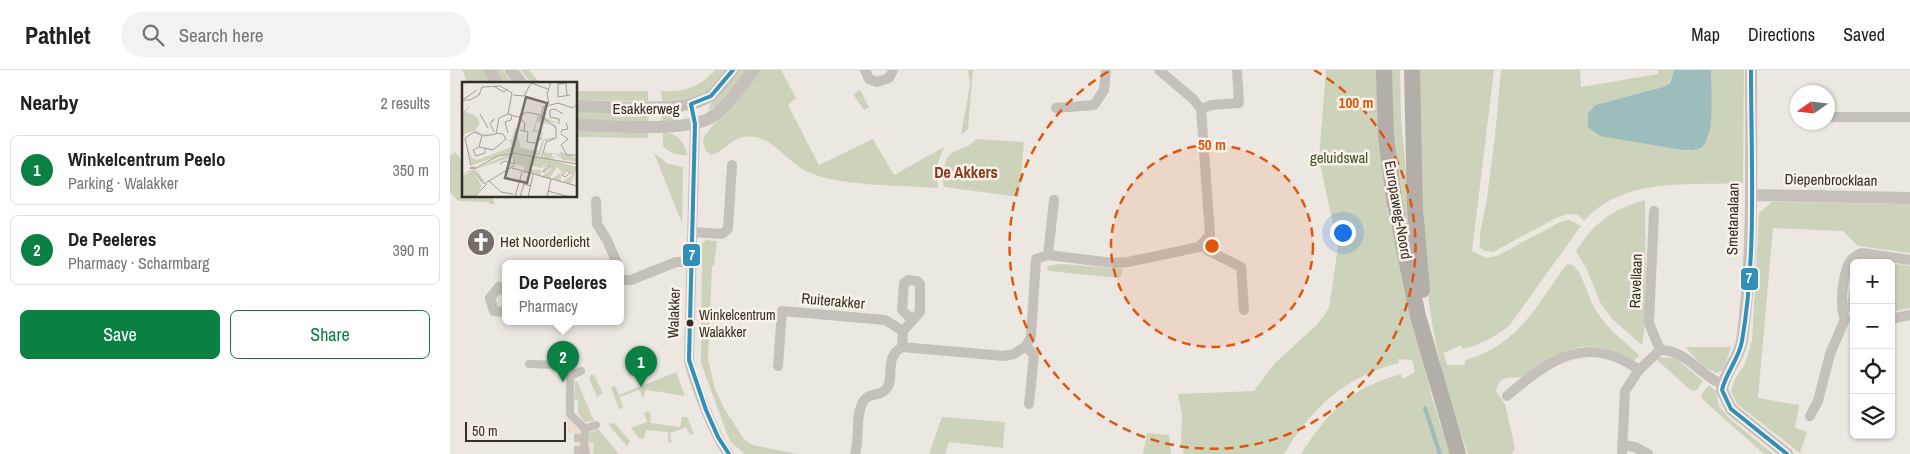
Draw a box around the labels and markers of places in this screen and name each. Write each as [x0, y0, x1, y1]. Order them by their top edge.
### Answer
church icon: Het Noorderlicht [466, 227, 496, 257]
place label: Het Noorderlicht [500, 231, 590, 252]
centre of rings [1203, 237, 1221, 255]
place label: Winkelcentrum Walakker [699, 306, 776, 341]
marker: Winkelcentrum Walakker [685, 318, 695, 328]
pin: 2 [547, 341, 579, 382]
pin: 1 [625, 346, 657, 387]

